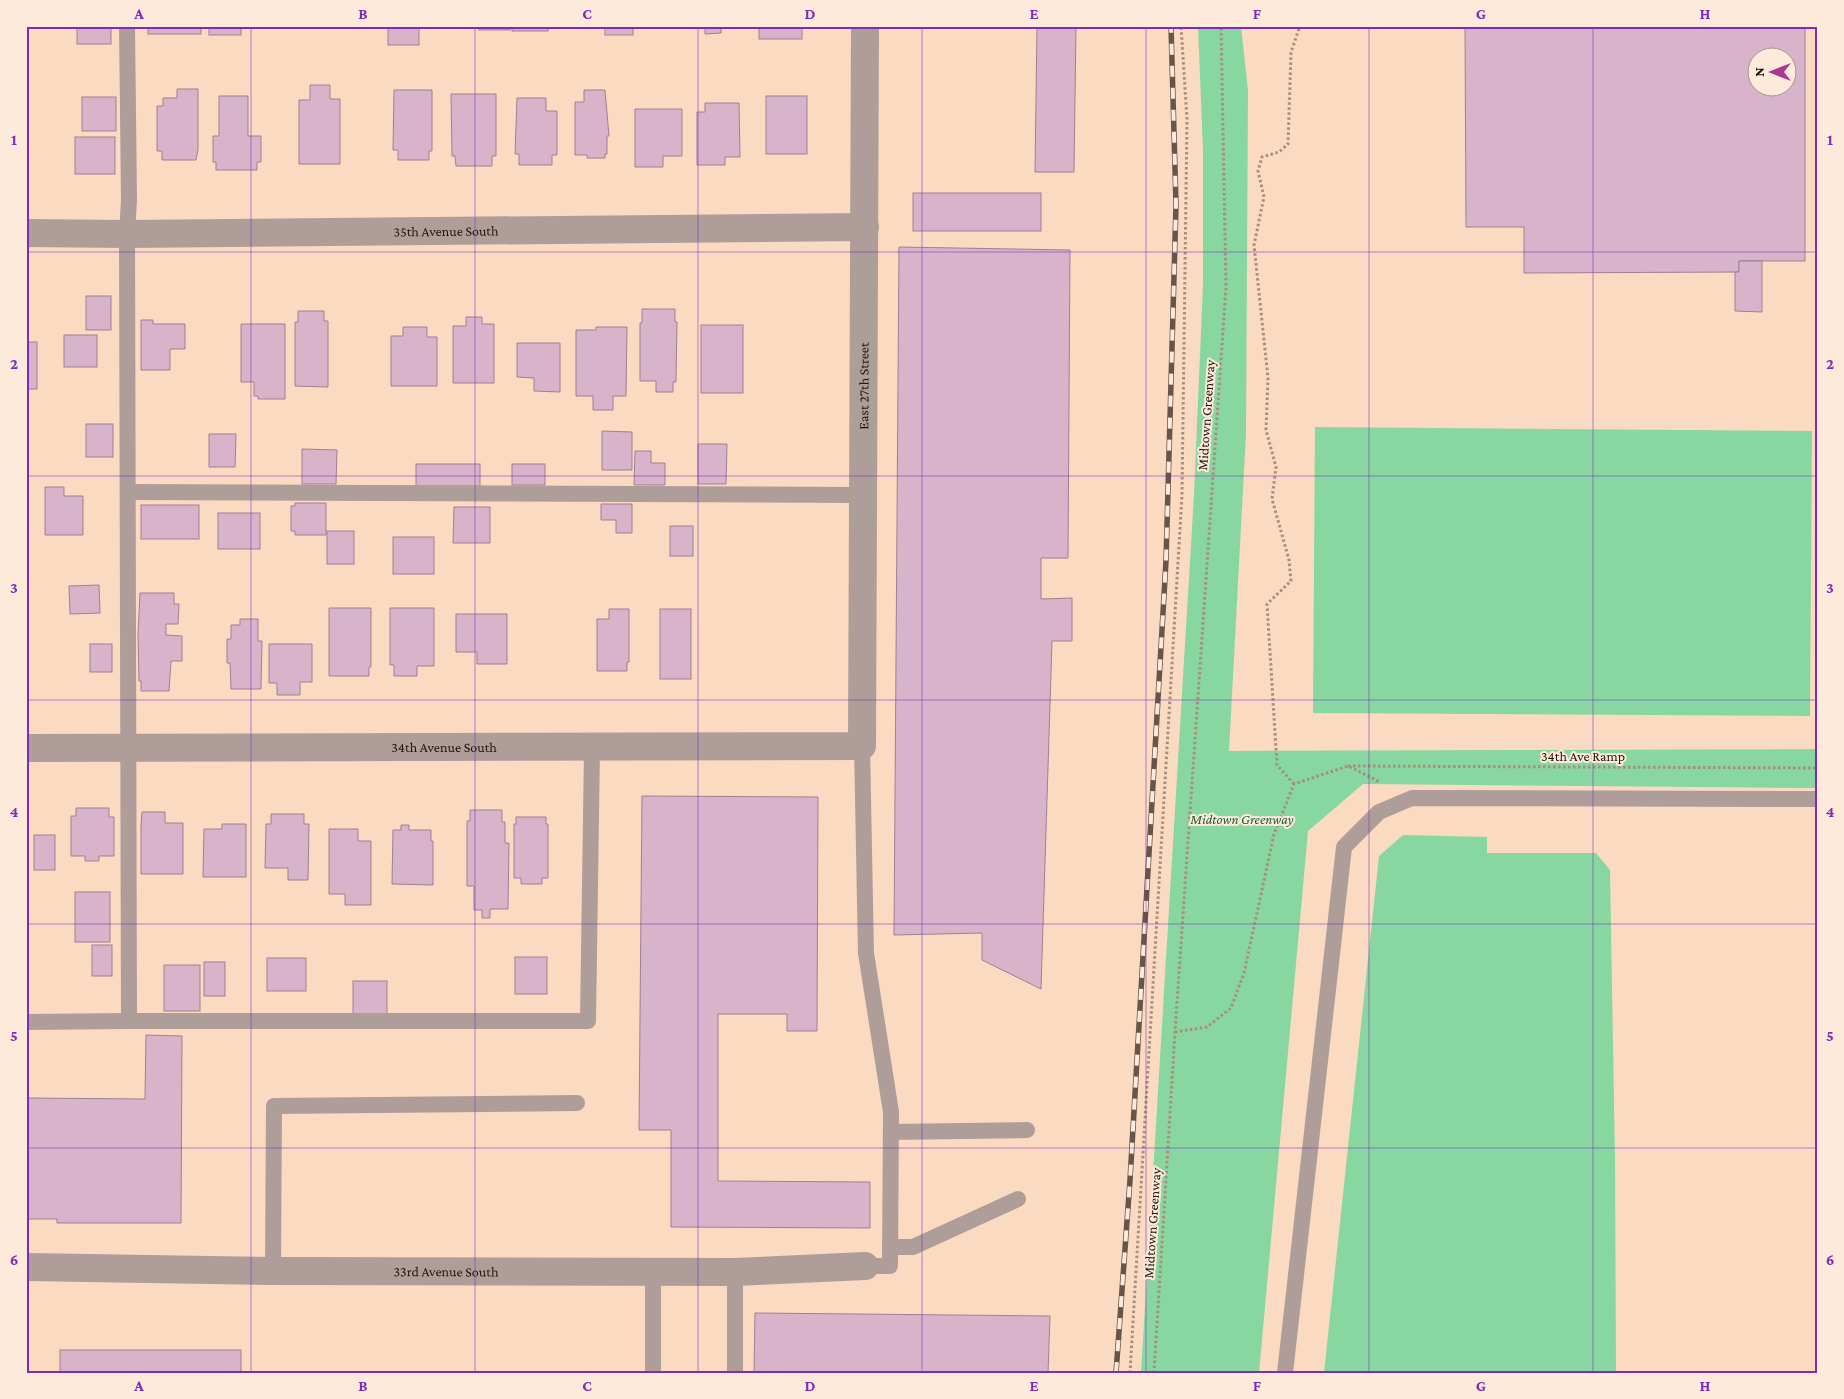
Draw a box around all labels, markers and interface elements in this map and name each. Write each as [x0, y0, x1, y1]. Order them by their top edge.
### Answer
text: A [133, 5, 144, 22]
text: B [358, 5, 368, 22]
text: C [582, 5, 592, 22]
text: D [804, 5, 816, 22]
text: E [1029, 5, 1039, 22]
text: F [1253, 5, 1262, 22]
text: G [1476, 5, 1486, 22]
text: H [1700, 5, 1711, 22]
north arrow [1746, 48, 1796, 98]
text: N [1751, 67, 1767, 77]
text: 1 [11, 131, 17, 148]
text: 1 [1827, 131, 1833, 148]
street label: 35th Avenue South [393, 222, 499, 239]
street label: East 27th Street [855, 342, 872, 430]
text: 2 [10, 355, 18, 372]
text: 2 [1826, 355, 1834, 372]
street label: Midtown Greenway [1194, 359, 1218, 471]
text: 3 [10, 579, 18, 596]
text: 3 [1826, 579, 1834, 596]
street label: 34th Avenue South [391, 739, 497, 755]
street label: 34th Ave Ramp [1541, 748, 1625, 764]
text: 4 [10, 803, 19, 820]
text: 4 [1826, 803, 1835, 820]
park label: Midtown Greenway [1189, 811, 1294, 827]
text: 5 [10, 1027, 18, 1044]
text: 5 [1826, 1027, 1834, 1044]
street label: Midtown Greenway [1140, 1167, 1164, 1279]
text: 6 [10, 1251, 18, 1268]
text: 6 [1826, 1251, 1834, 1268]
street label: 33rd Avenue South [393, 1263, 499, 1279]
text: A [133, 1377, 144, 1394]
text: B [358, 1377, 368, 1394]
text: C [582, 1377, 592, 1394]
text: D [804, 1377, 816, 1394]
text: E [1029, 1377, 1039, 1394]
text: F [1253, 1377, 1262, 1394]
text: G [1476, 1377, 1486, 1394]
text: H [1700, 1377, 1711, 1394]

